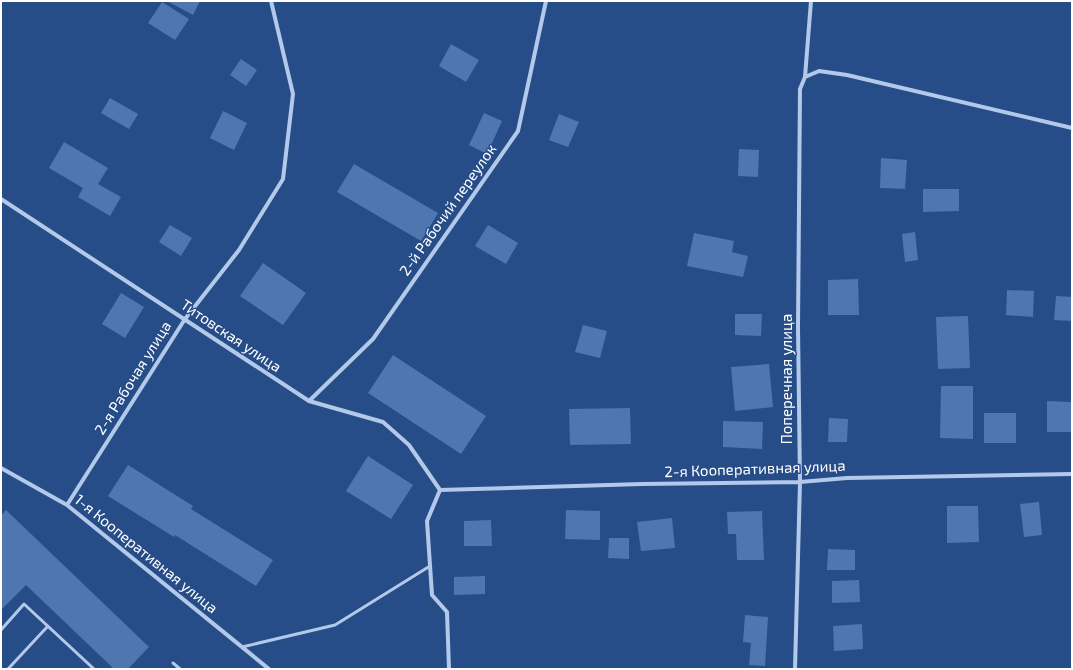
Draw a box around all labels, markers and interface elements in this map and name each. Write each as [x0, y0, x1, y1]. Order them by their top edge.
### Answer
street label: 2-й Рабочий переулок [395, 140, 500, 279]
street label: Титовская улица [177, 295, 285, 376]
street label: Поперечная улица [777, 314, 796, 444]
street label: 2-я Рабочая улица [90, 317, 175, 438]
street label: 2-я Кооперативная улица [664, 456, 846, 481]
street label: 1-я Кооперативная улица [71, 490, 222, 617]

